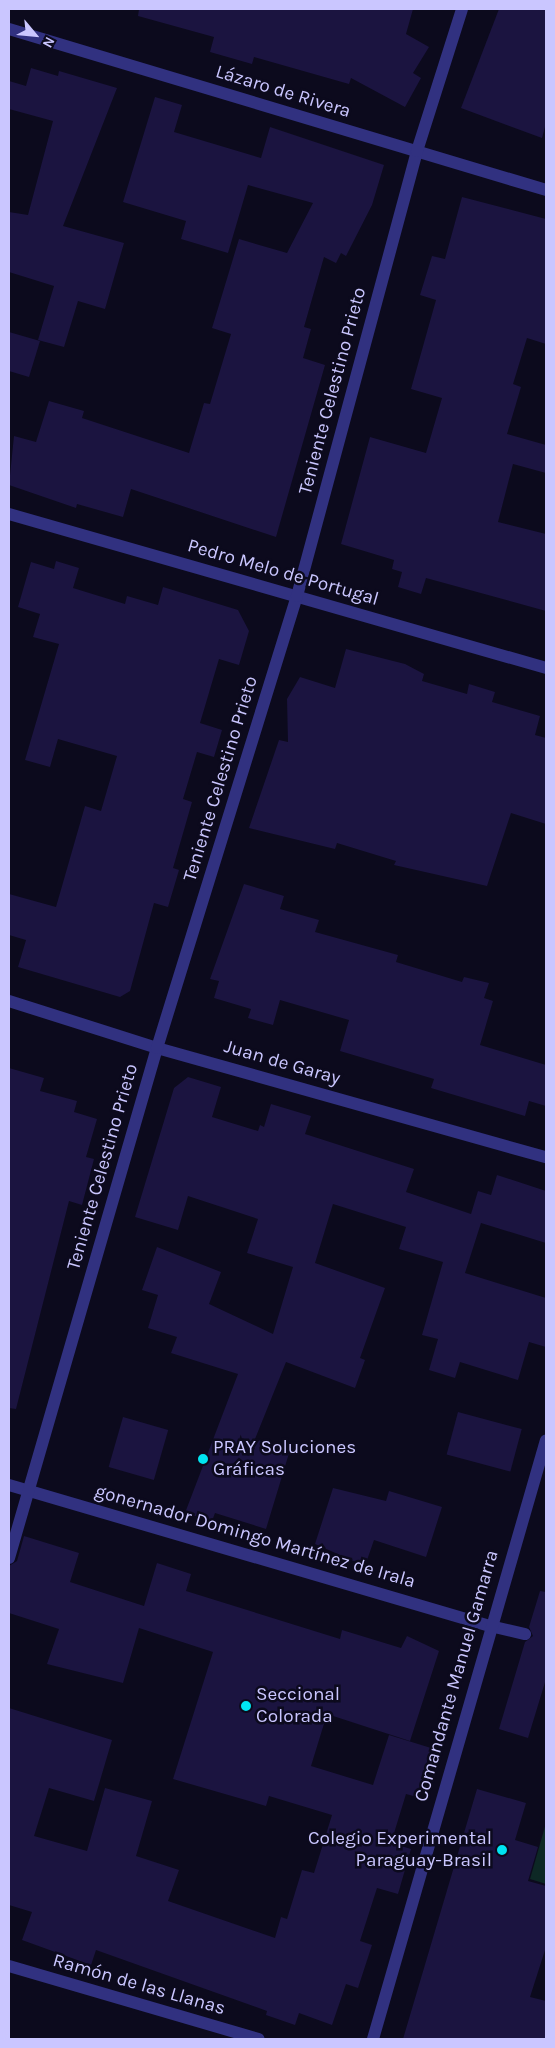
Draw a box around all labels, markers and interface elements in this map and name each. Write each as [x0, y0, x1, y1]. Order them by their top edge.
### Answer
north arrow [10, 10, 60, 60]
text: N [39, 34, 59, 51]
street label: Lázaro de Rivera [213, 61, 353, 123]
street label: Teniente Celestino Prieto [294, 285, 372, 497]
street label: Pedro Melo de Portugal [185, 535, 381, 611]
street label: Teniente Celestino Prieto [179, 674, 263, 884]
street label: Juan de Garay [221, 1036, 343, 1090]
street label: Teniente Celestino Prieto [63, 1061, 143, 1273]
place label: PRAY Soluciones Gráficas [213, 1437, 356, 1481]
marker: PRAY Soluciones Gráficas [197, 1453, 209, 1465]
street label: gonernador Domingo Martínez de Irala [92, 1480, 418, 1594]
street label: Comandante Manuel Gamarra [410, 1548, 504, 1804]
place label: Seccional Colorada [256, 1684, 340, 1728]
marker: Seccional Colorada [240, 1700, 252, 1712]
place label: Colegio Experimental Paraguay-Brasil [308, 1828, 492, 1872]
marker: Colegio Experimental Paraguay-Brasil [496, 1844, 508, 1856]
street label: Ramón de las Llanas [50, 1949, 228, 2021]

